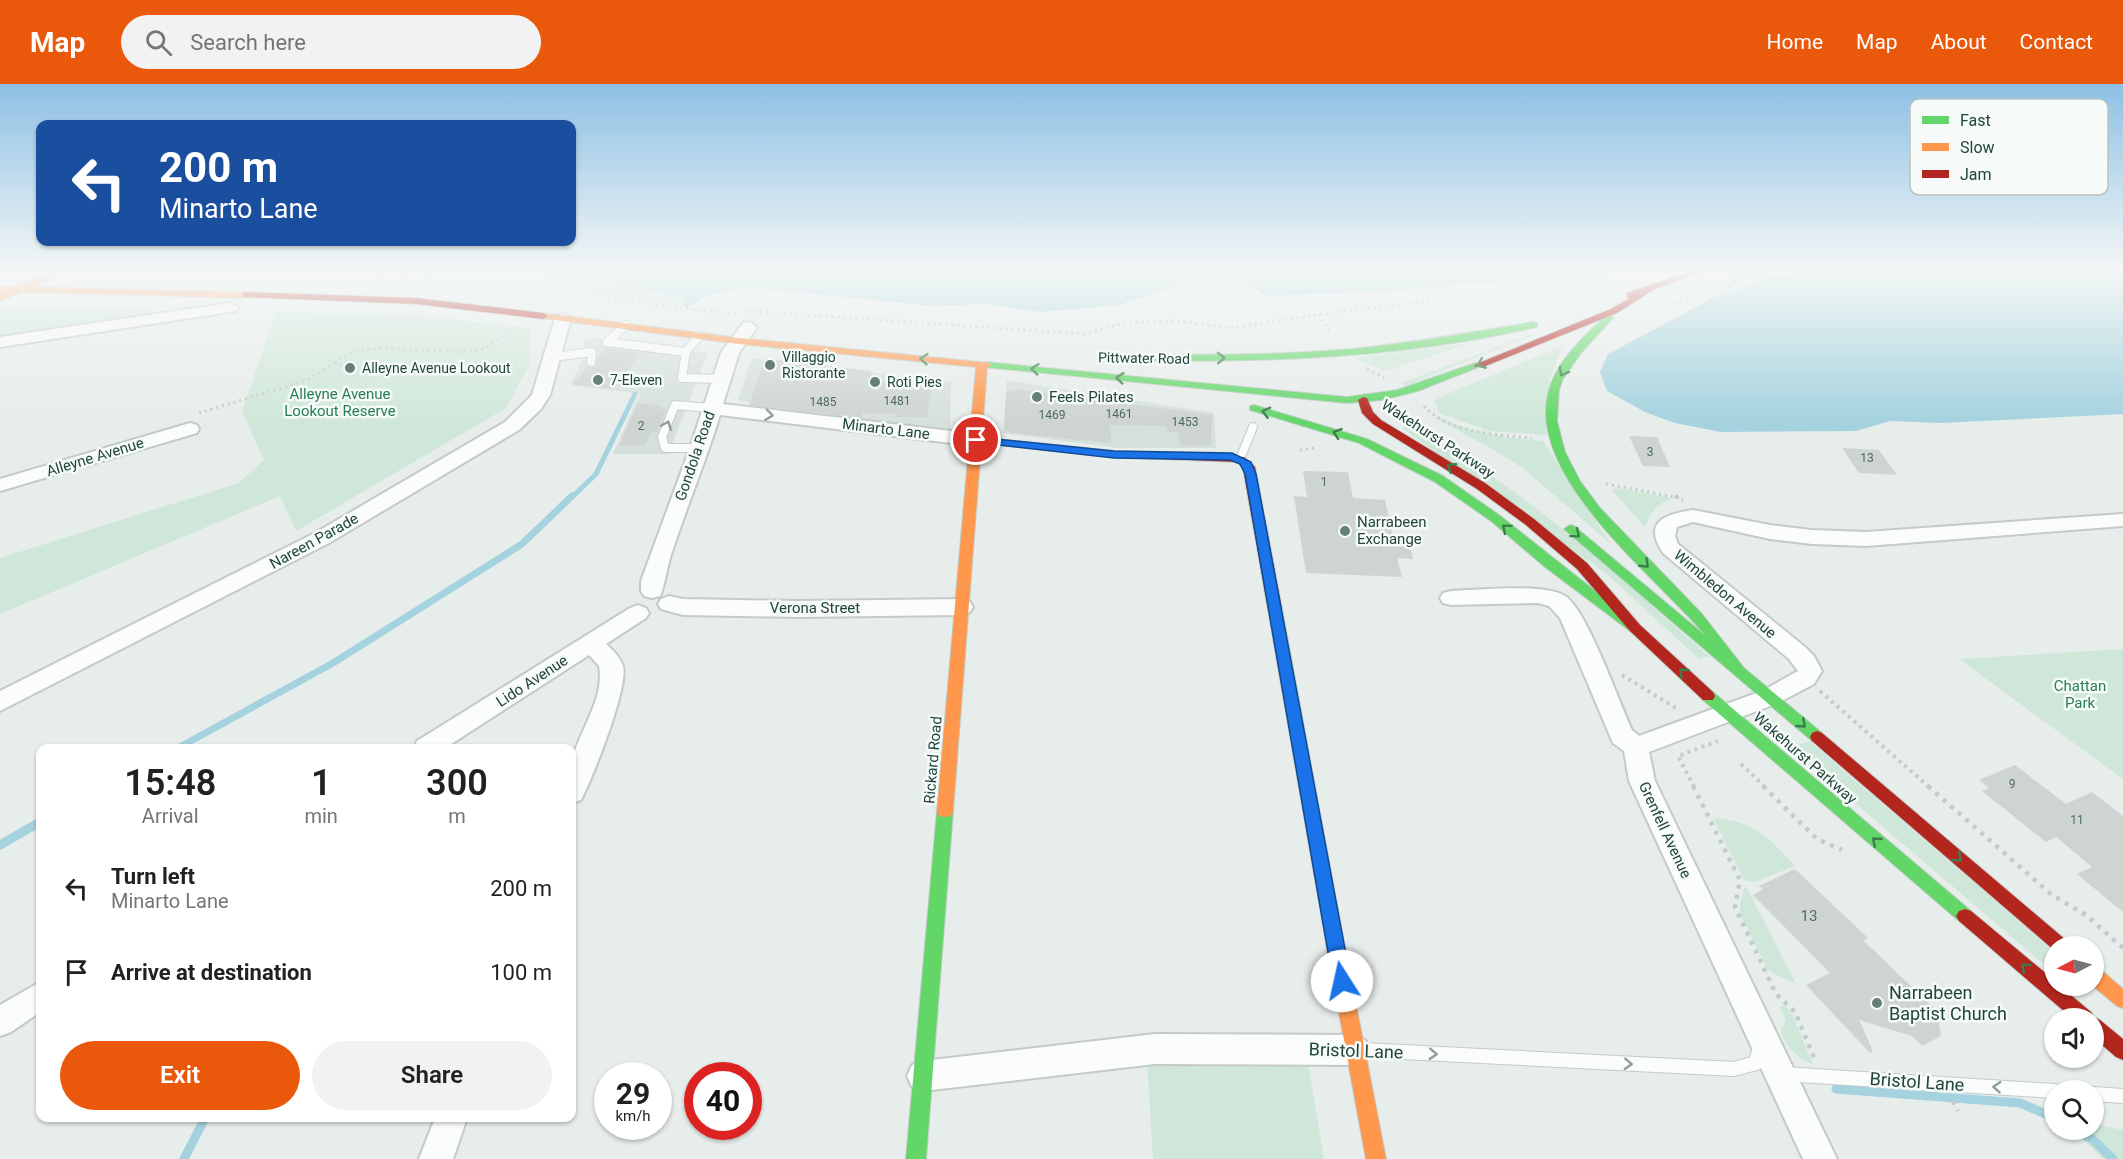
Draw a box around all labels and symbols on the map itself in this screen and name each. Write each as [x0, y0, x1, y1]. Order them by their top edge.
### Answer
legend [1910, 99, 2108, 195]
text: Fast [1960, 111, 1991, 130]
text: Slow [1960, 138, 1995, 157]
text: Jam [1960, 165, 1992, 184]
place label: Villaggio Ristorante [782, 349, 846, 381]
street label: Pittwater Road [1098, 349, 1190, 367]
one-way arrow [1217, 352, 1226, 365]
one-way arrow [919, 353, 928, 366]
one-way arrow [1477, 357, 1488, 369]
marker: Villaggio Ristorante [763, 358, 777, 372]
place label: Alleyne Avenue Lookout [362, 360, 511, 376]
marker: Alleyne Avenue Lookout [343, 361, 357, 375]
one-way arrow [1031, 364, 1040, 376]
one-way arrow [1559, 366, 1570, 376]
place label: 7-Eleven [610, 372, 662, 388]
one-way arrow [1115, 372, 1124, 385]
marker: 7-Eleven [591, 373, 605, 387]
place label: Roti Pies [887, 374, 942, 390]
marker: Roti Pies [868, 375, 882, 389]
park label: Alleyne Avenue Lookout Reserve [284, 385, 396, 420]
place label: Feels Pilates [1049, 388, 1134, 406]
marker: Feels Pilates [1030, 390, 1044, 404]
house number: 1481 [884, 394, 910, 408]
house number: 1485 [810, 395, 837, 409]
street label: Wakehurst Parkway [1378, 396, 1498, 482]
one-way arrow [1261, 406, 1271, 419]
house number: 1461 [1106, 407, 1132, 421]
one-way arrow [765, 408, 774, 421]
house number: 1469 [1039, 408, 1065, 422]
street label: Gondola Road [671, 409, 719, 503]
pin [950, 414, 1001, 465]
street label: Minarto Lane [841, 415, 931, 443]
house number: 1453 [1172, 415, 1198, 429]
house number: 2 [638, 419, 645, 433]
one-way arrow [660, 421, 672, 432]
one-way arrow [1332, 427, 1343, 440]
street label: Alleyne Avenue [44, 434, 146, 480]
house number: 3 [1647, 445, 1653, 459]
house number: 13 [1860, 451, 1874, 465]
one-way arrow [1447, 463, 1457, 475]
house number: 1 [1321, 475, 1327, 489]
street label: Nareen Parade [267, 509, 362, 573]
place label: Narrabeen Exchange [1357, 513, 1427, 548]
marker: Narrabeen Exchange [1338, 524, 1352, 538]
one-way arrow [1502, 524, 1513, 535]
one-way arrow [1569, 526, 1580, 537]
street label: Wimbledon Avenue [1670, 546, 1780, 642]
one-way arrow [1638, 557, 1649, 568]
street label: Verona Street [770, 599, 860, 617]
street label: Lido Avenue [493, 651, 571, 711]
one-way arrow [1679, 668, 1689, 679]
park label: Chattan Park [2054, 677, 2106, 712]
street label: Wakehurst Parkway [1750, 708, 1860, 808]
street label: Rickard Road [920, 715, 946, 805]
one-way arrow [1795, 717, 1806, 728]
house number: 9 [2009, 777, 2015, 791]
street label: Grenfell Avenue [1635, 779, 1695, 881]
house number: 11 [2070, 813, 2084, 827]
one-way arrow [1872, 837, 1883, 848]
one-way arrow [1951, 851, 1962, 862]
house number: 13 [1801, 907, 1817, 925]
north arrow [2044, 936, 2104, 996]
position arrow [1310, 949, 1374, 1013]
one-way arrow [2021, 963, 2032, 974]
place label: Narrabeen Baptist Church [1889, 982, 2007, 1024]
marker: Narrabeen Baptist Church [1870, 996, 1884, 1010]
street label: Bristol Lane [1308, 1038, 1404, 1063]
one-way arrow [1429, 1048, 1438, 1061]
one-way arrow [1624, 1057, 1633, 1070]
speed limit sign: 40 [684, 1062, 762, 1140]
street label: Bristol Lane [1869, 1068, 1965, 1095]
one-way arrow [1992, 1081, 2001, 1094]

